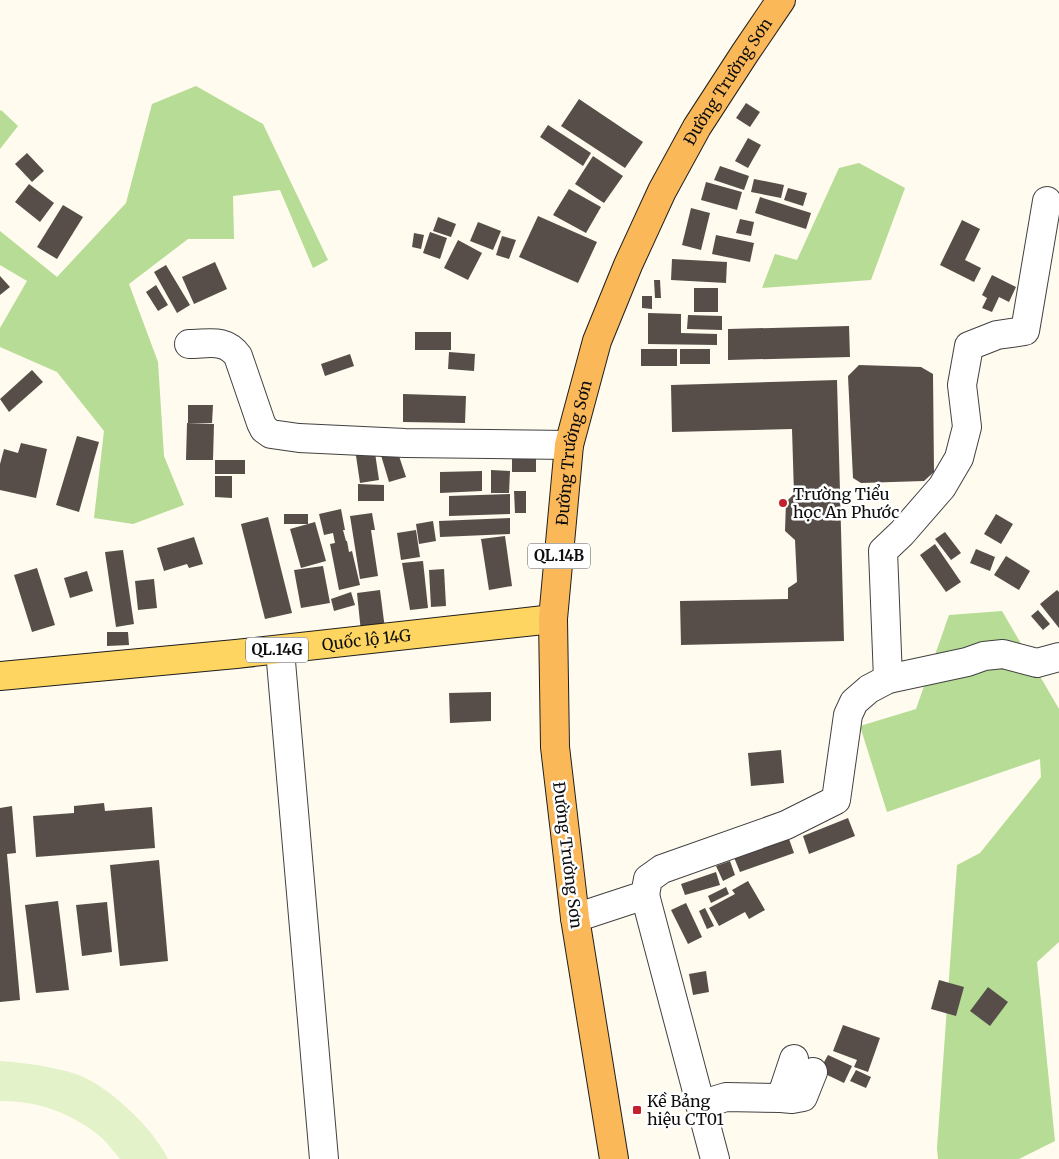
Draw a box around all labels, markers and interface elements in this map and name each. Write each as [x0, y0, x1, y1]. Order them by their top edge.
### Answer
street label: Đường Trường Sơn [679, 14, 776, 148]
street label: Đường Trường Sơn [552, 378, 596, 526]
place label: Trường Tiểu học An Phước [793, 484, 899, 522]
marker: Trường Tiểu học An Phước [777, 497, 789, 509]
road number: QL.14B [528, 544, 590, 568]
street label: Quốc lộ 14G [321, 625, 412, 654]
road number: QL.14G [246, 638, 308, 662]
street label: Đường Trường Sơn [549, 781, 587, 930]
place label: Kề Bảng hiệu CT01 [647, 1091, 724, 1129]
marker: Kề Bảng hiệu CT01 [631, 1104, 643, 1116]

